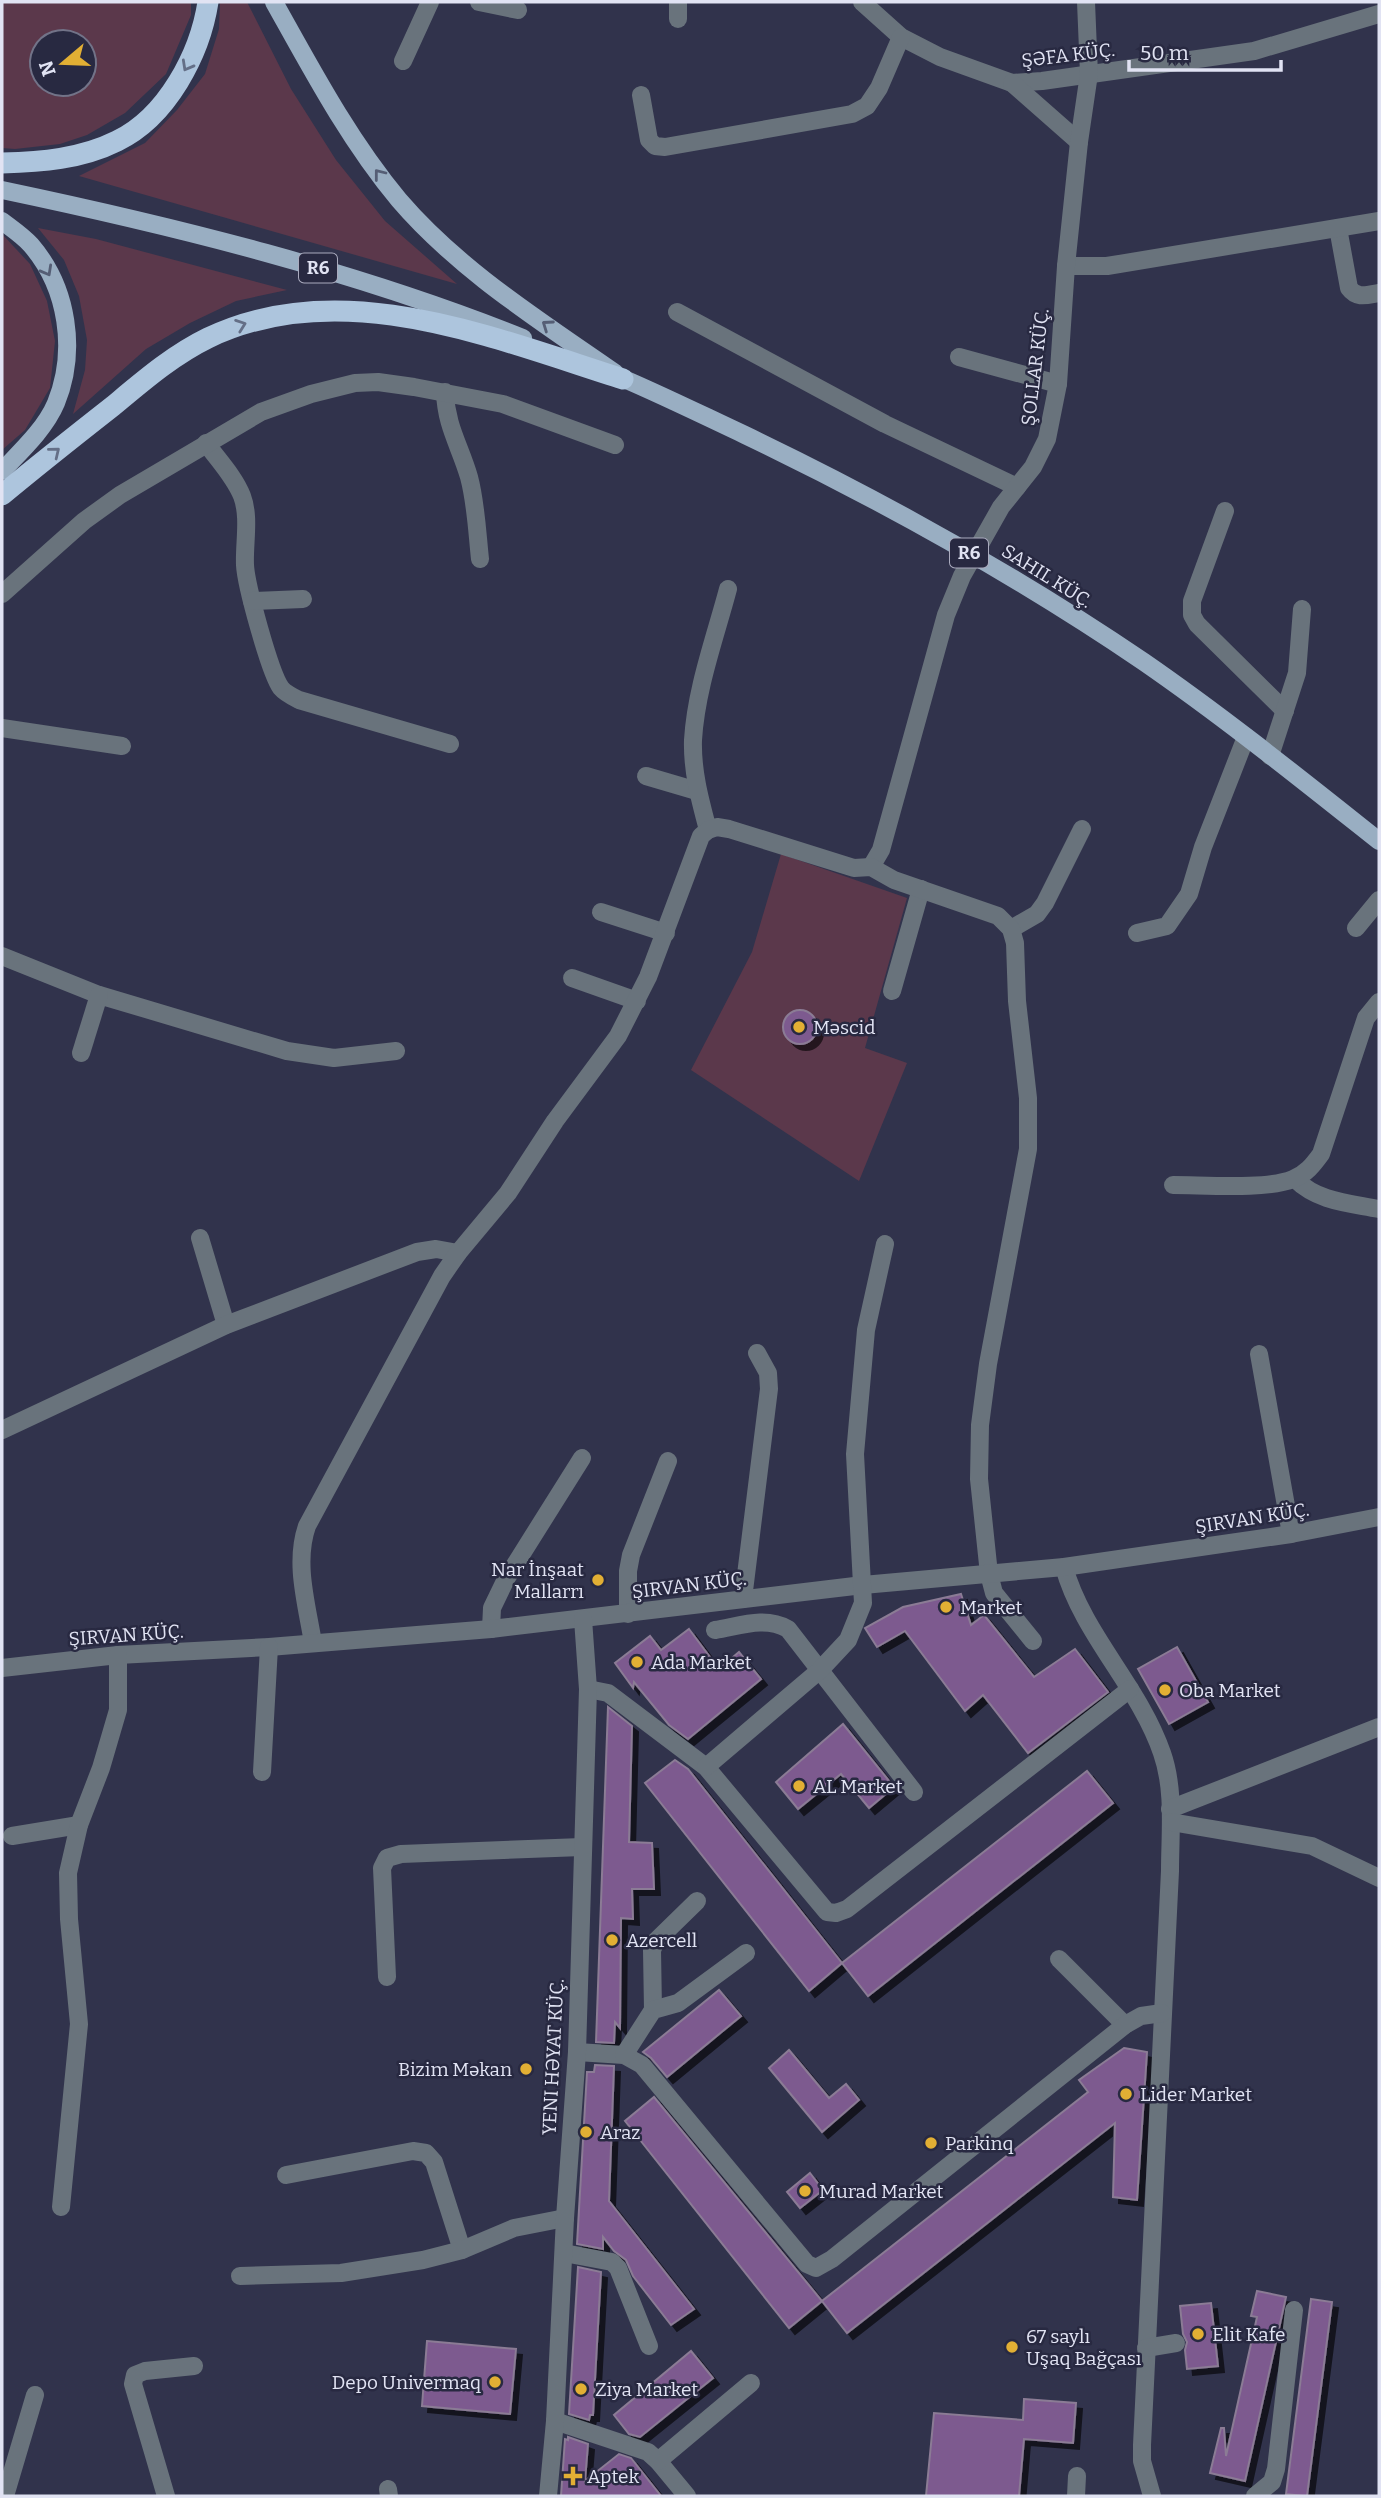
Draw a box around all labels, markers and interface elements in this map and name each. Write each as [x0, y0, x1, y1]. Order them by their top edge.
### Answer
north arrow [28, 28, 98, 98]
scale bar [1129, 28, 1281, 72]
street label: ŞƏFA KÜÇ. [1020, 38, 1116, 72]
text: 50 m [1140, 40, 1189, 66]
text: N [34, 57, 61, 79]
one-way arrow [182, 59, 195, 72]
one-way arrow [375, 169, 388, 182]
road number: R6 [299, 254, 337, 282]
one-way arrow [38, 263, 52, 276]
street label: ŞOLLAR KÜÇ. [1016, 307, 1054, 427]
one-way arrow [235, 319, 247, 333]
one-way arrow [542, 321, 555, 333]
one-way arrow [47, 448, 59, 461]
road number: R6 [950, 538, 988, 568]
street label: SAHIL KÜÇ. [998, 539, 1096, 613]
place label: Məscid [813, 1016, 876, 1039]
marker: Məscid [791, 1019, 807, 1035]
street label: ŞIRVAN KÜÇ. [1193, 1498, 1311, 1538]
place label: Nar İnşaat Mallarrı [491, 1558, 584, 1603]
street label: ŞIRVAN KÜÇ. [630, 1567, 748, 1603]
marker: Nar İnşaat Mallarrı [590, 1572, 606, 1588]
place label: Market [960, 1596, 1023, 1619]
marker: Market [938, 1599, 954, 1615]
street label: ŞIRVAN KÜÇ. [68, 1620, 184, 1650]
place label: Ada Market [651, 1651, 752, 1674]
marker: Ada Market [629, 1654, 645, 1670]
place label: Oba Market [1179, 1679, 1281, 1702]
marker: Oba Market [1157, 1682, 1173, 1698]
place label: AL Market [813, 1775, 903, 1798]
marker: AL Market [791, 1778, 807, 1794]
place label: Azercell [626, 1929, 697, 1952]
marker: Azercell [604, 1932, 620, 1948]
street label: YENI HƏYAT KÜÇ. [537, 1978, 569, 2136]
place label: Bizim Məkan [398, 2058, 512, 2081]
marker: Bizim Məkan [518, 2061, 534, 2077]
place label: Lider Market [1140, 2083, 1252, 2106]
marker: Lider Market [1118, 2086, 1134, 2102]
place label: Araz [600, 2121, 640, 2144]
marker: Araz [578, 2124, 594, 2140]
place label: Parkinq [945, 2132, 1013, 2155]
marker: Parkinq [923, 2135, 939, 2151]
place label: Murad Market [819, 2180, 944, 2203]
marker: Murad Market [797, 2183, 813, 2199]
place label: Elit Kafe [1212, 2323, 1285, 2346]
place label: 67 saylı Uşaq Bağçası [1026, 2325, 1142, 2370]
marker: Elit Kafe [1190, 2326, 1206, 2342]
marker: 67 saylı Uşaq Bağçası [1004, 2339, 1020, 2355]
place label: Depo Univermaq [332, 2371, 481, 2394]
marker: Depo Univermaq [487, 2374, 503, 2390]
place label: Ziya Market [595, 2378, 698, 2401]
marker: Ziya Market [573, 2381, 589, 2397]
place label: Aptek [587, 2465, 639, 2488]
marker: Aptek [565, 2468, 581, 2484]

